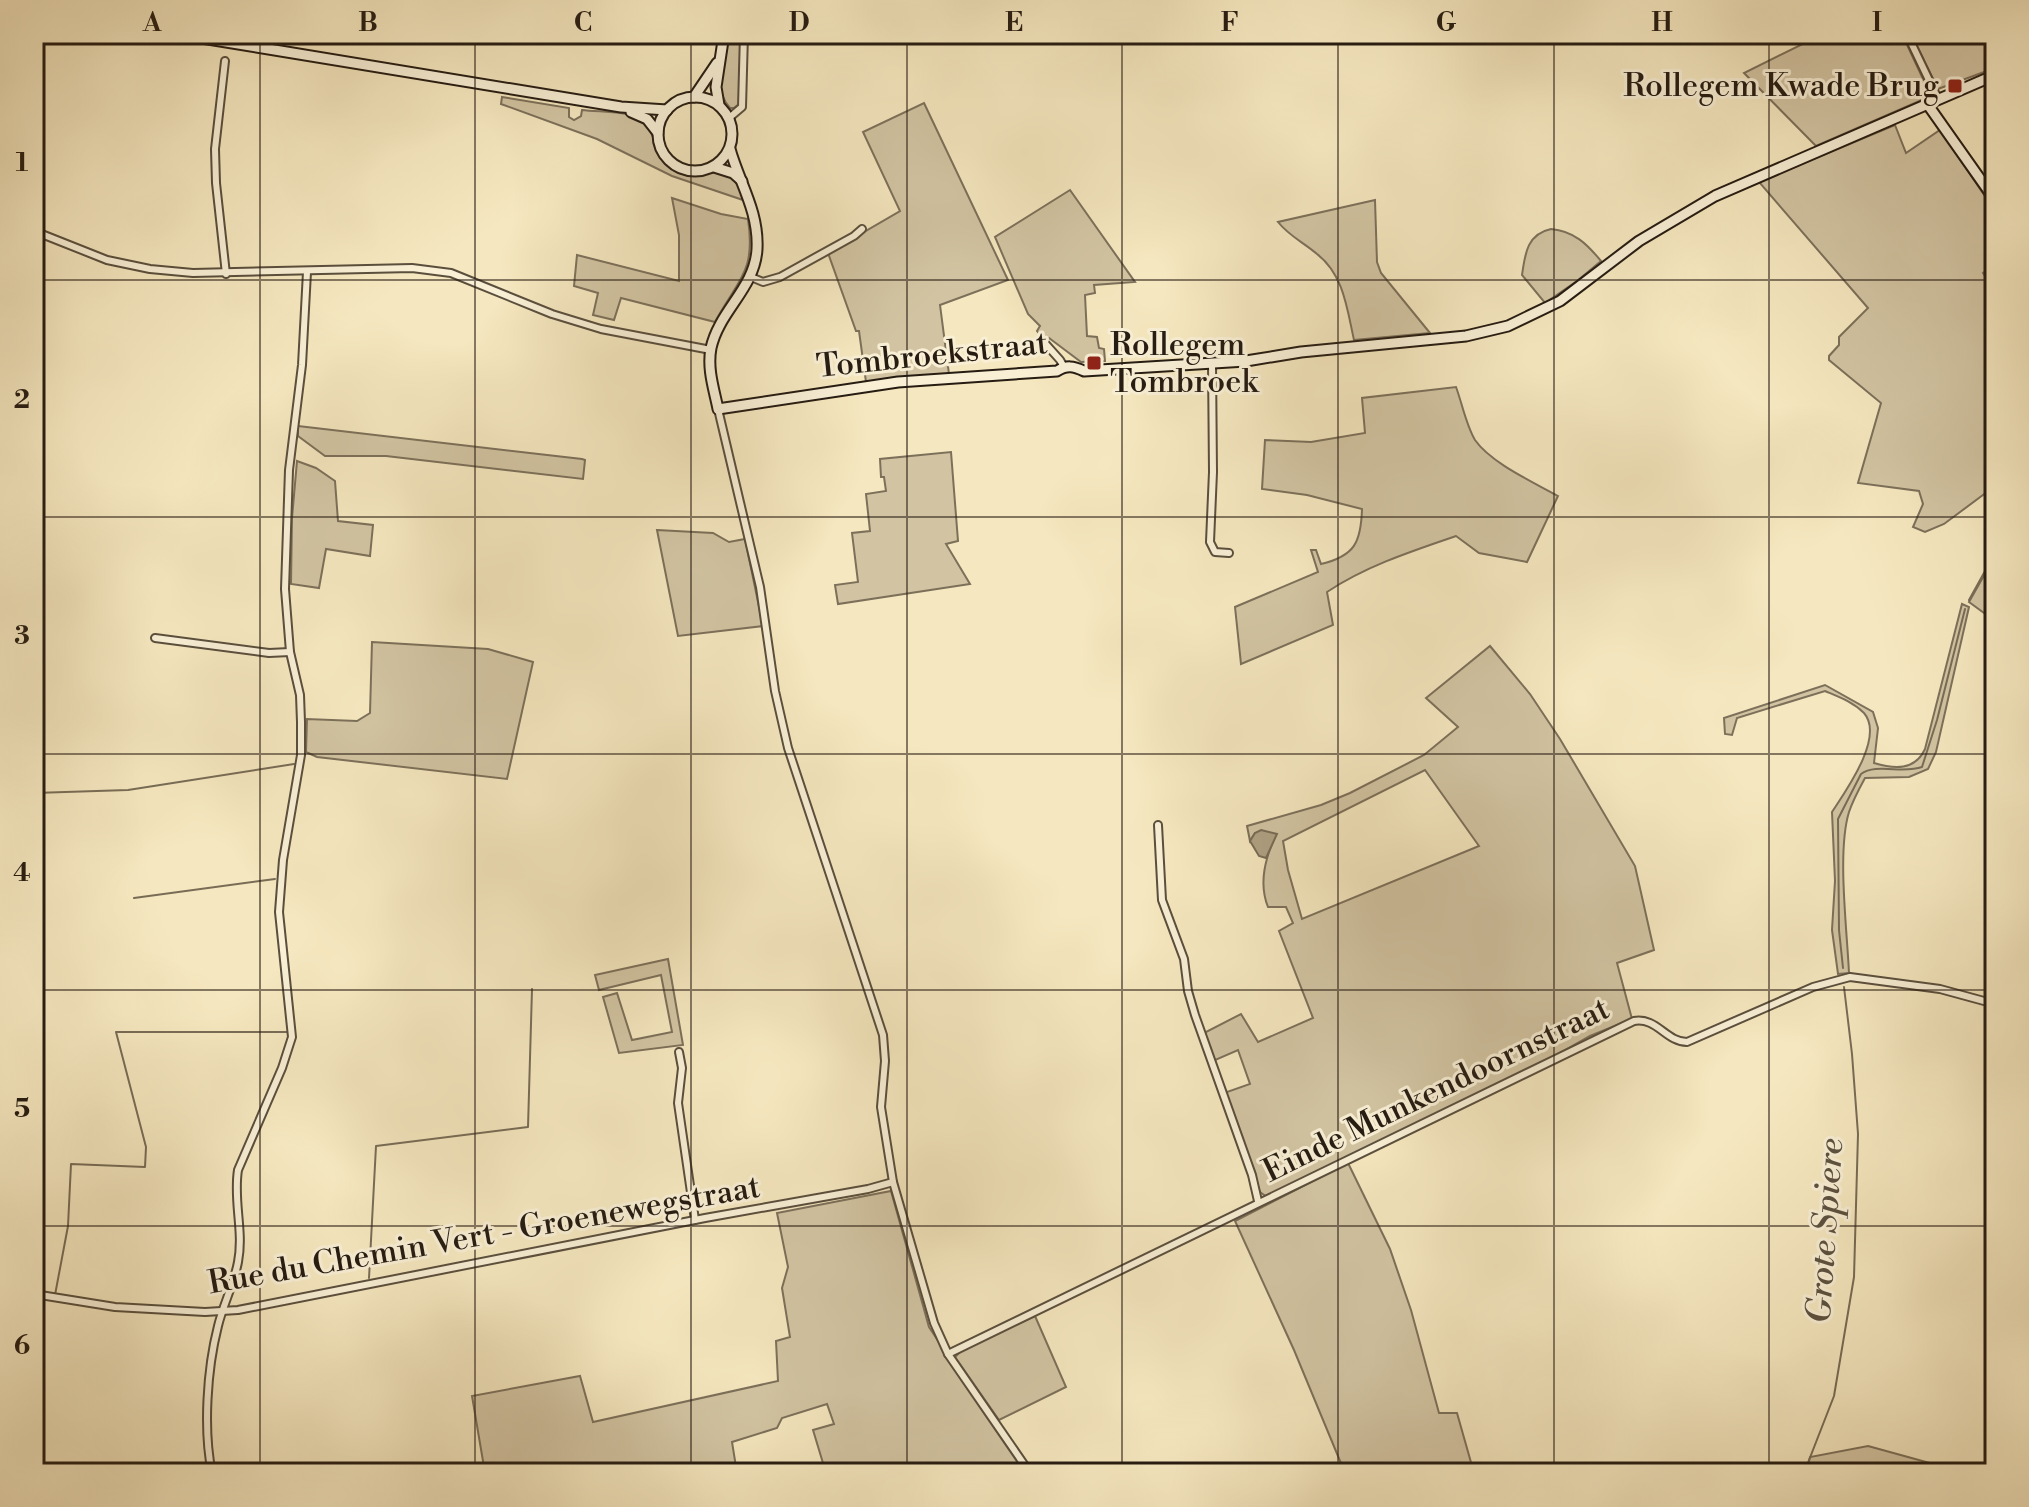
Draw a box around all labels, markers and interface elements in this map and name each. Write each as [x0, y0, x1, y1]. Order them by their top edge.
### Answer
text: A [142, 7, 162, 39]
text: B [358, 7, 378, 39]
text: C [574, 7, 592, 39]
text: D [789, 7, 809, 39]
text: E [1005, 7, 1023, 39]
text: F [1221, 7, 1239, 39]
text: G [1436, 7, 1457, 39]
text: H [1651, 7, 1673, 39]
text: I [1872, 7, 1882, 39]
place label: Rollegem Kwade Brug [1623, 66, 1939, 106]
marker: Rollegem Kwade Brug [1946, 77, 1964, 95]
text: 1 [16, 147, 29, 179]
street label: Tombroekstraat [814, 323, 1050, 387]
place label: Rollegem Tombroek [1110, 325, 1260, 402]
marker: Rollegem Tombroek [1085, 354, 1103, 372]
text: 2 [14, 384, 30, 416]
text: 3 [14, 620, 30, 652]
text: 4 [13, 857, 31, 889]
street label: Einde Munkendoornstraat [1256, 989, 1616, 1191]
text: 5 [14, 1093, 30, 1125]
water label: Grote Spiere [1799, 1137, 1853, 1325]
street label: Rue du Chemin Vert - Groenewegstraat [205, 1167, 763, 1303]
text: 6 [14, 1330, 30, 1362]

